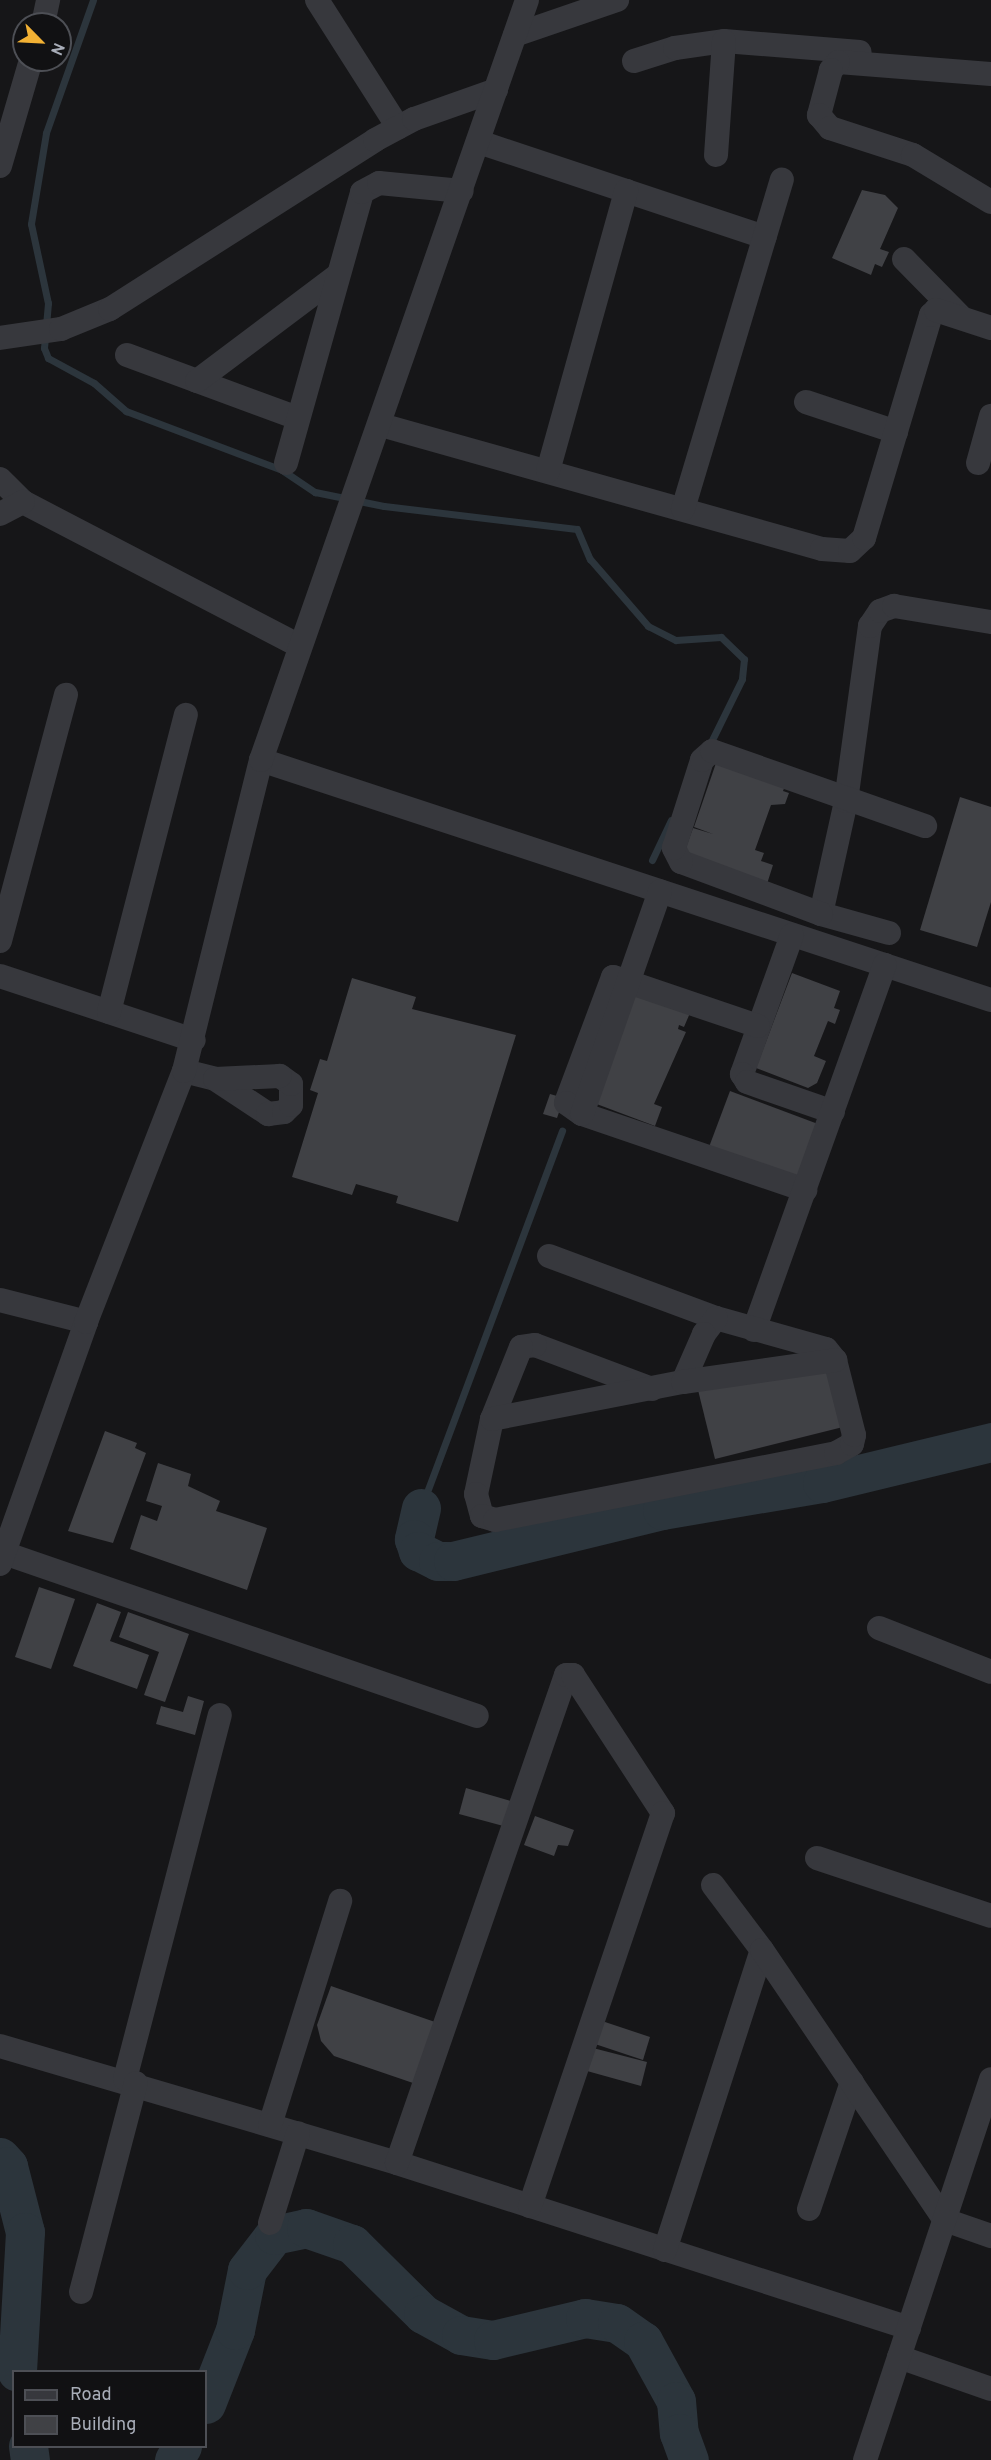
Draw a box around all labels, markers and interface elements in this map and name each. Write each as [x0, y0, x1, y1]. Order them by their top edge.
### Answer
north arrow [12, 12, 72, 72]
text: N [45, 39, 68, 58]
legend [12, 2370, 207, 2448]
text: Road [70, 2384, 112, 2407]
text: Building [70, 2414, 136, 2437]

